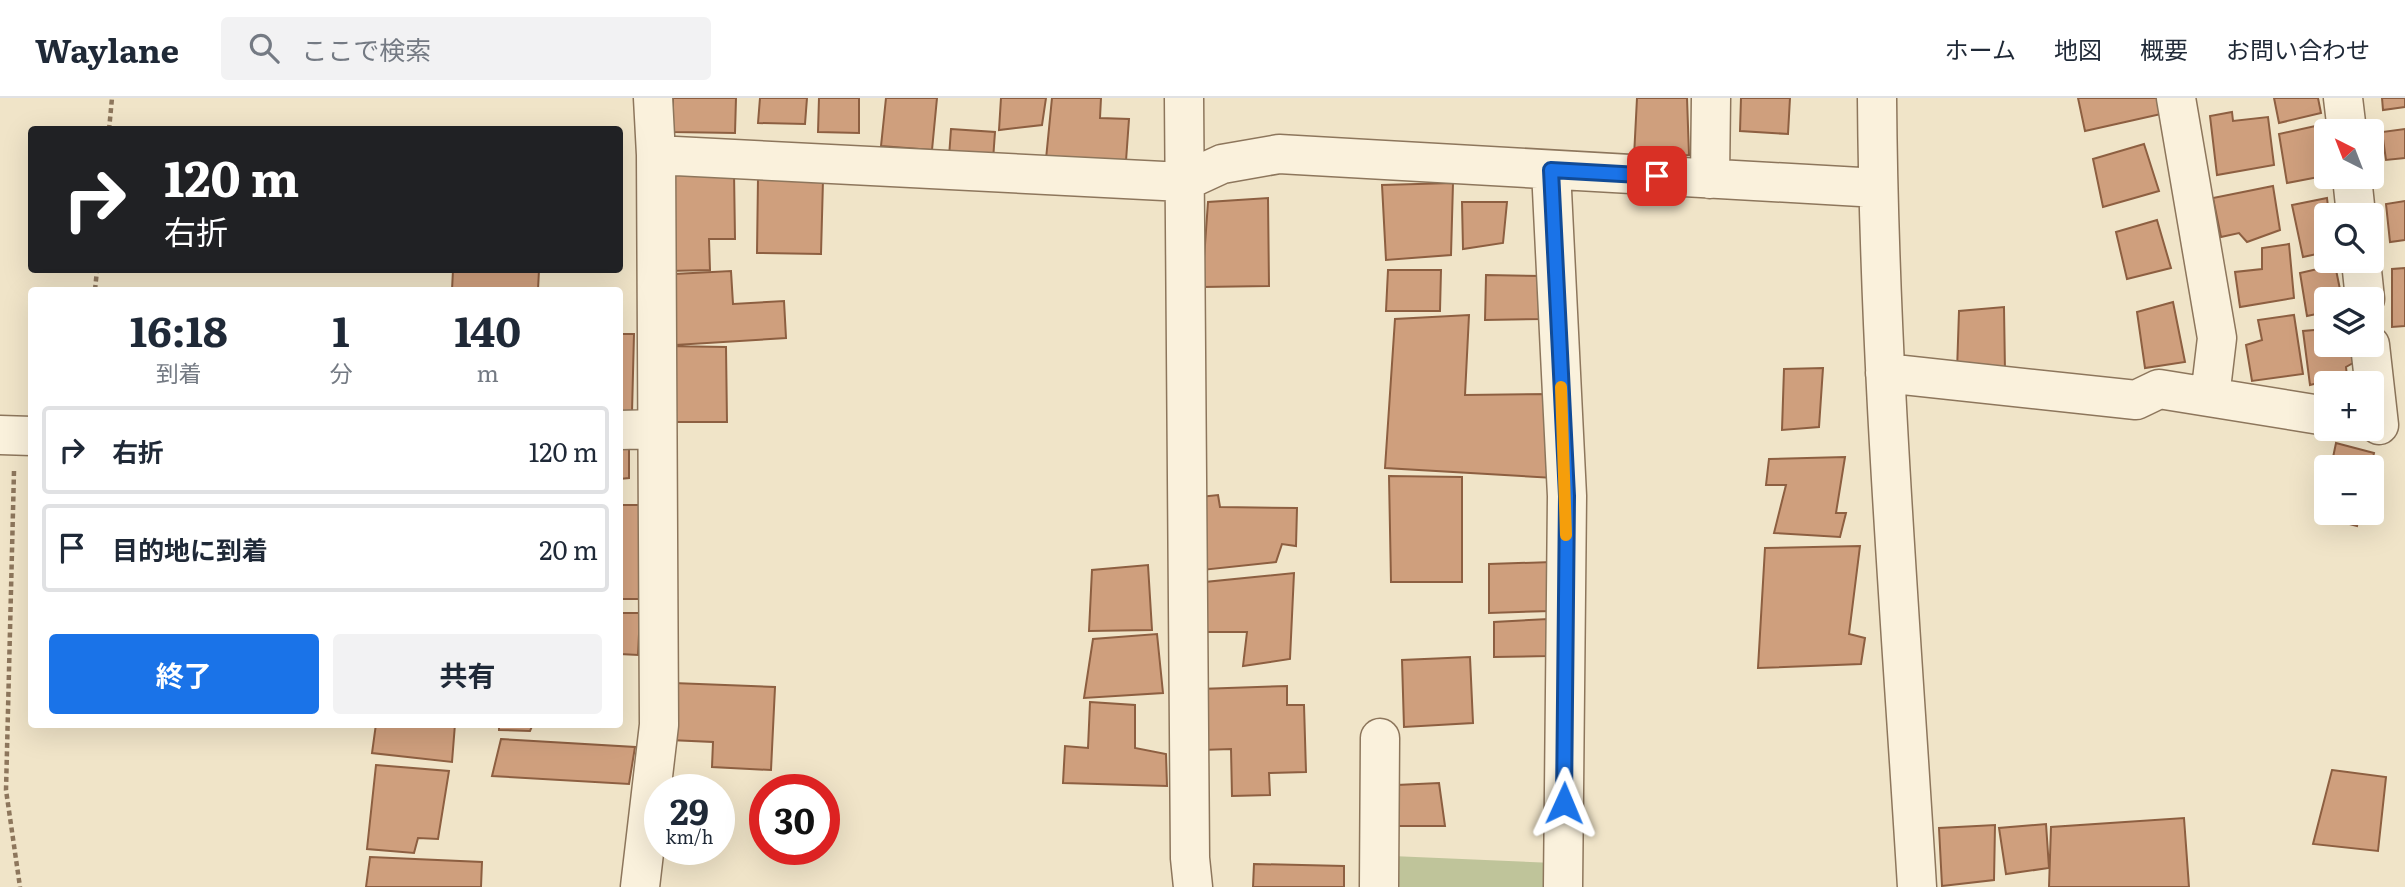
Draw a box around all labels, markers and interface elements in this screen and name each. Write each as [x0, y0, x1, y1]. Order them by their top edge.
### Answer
search box [221, 17, 711, 80]
text: Waylane [35, 24, 179, 73]
icon: search [245, 29, 283, 67]
text: ここで検索 [301, 29, 431, 68]
text: ホーム [1945, 31, 2016, 66]
text: 地図 [2054, 31, 2102, 66]
text: 概要 [2140, 31, 2188, 66]
text: お問い合わせ [2226, 31, 2370, 66]
north arrow [2314, 119, 2384, 189]
map controls [2314, 119, 2384, 525]
text: 120 m [164, 139, 299, 212]
pin [1627, 146, 1687, 206]
icon: right [49, 154, 140, 245]
icon: arrive [1638, 157, 1676, 195]
button: search [2314, 203, 2384, 273]
text: 右折 [164, 206, 228, 254]
button: layers [2314, 287, 2384, 357]
text: 16:18 [130, 298, 228, 360]
text: 1 [332, 298, 350, 360]
text: 140 [454, 298, 521, 360]
text: 到着 [156, 355, 202, 389]
text: 分 [329, 355, 352, 389]
text: m [477, 355, 499, 389]
button: + [2314, 371, 2384, 441]
icon: right [53, 431, 91, 469]
text: 右折 [112, 431, 164, 470]
text: 120 m [529, 431, 598, 470]
button: − [2314, 455, 2384, 525]
icon: arrive [53, 529, 91, 567]
text: 目的地に到着 [112, 529, 268, 568]
text: 20 m [539, 529, 598, 568]
button: 終了 [49, 634, 319, 714]
button: 共有 [333, 634, 602, 714]
position arrow [1527, 766, 1601, 840]
speed limit sign: 30 [749, 774, 840, 865]
text: 29 [670, 784, 709, 836]
text: km/h [666, 823, 713, 850]

